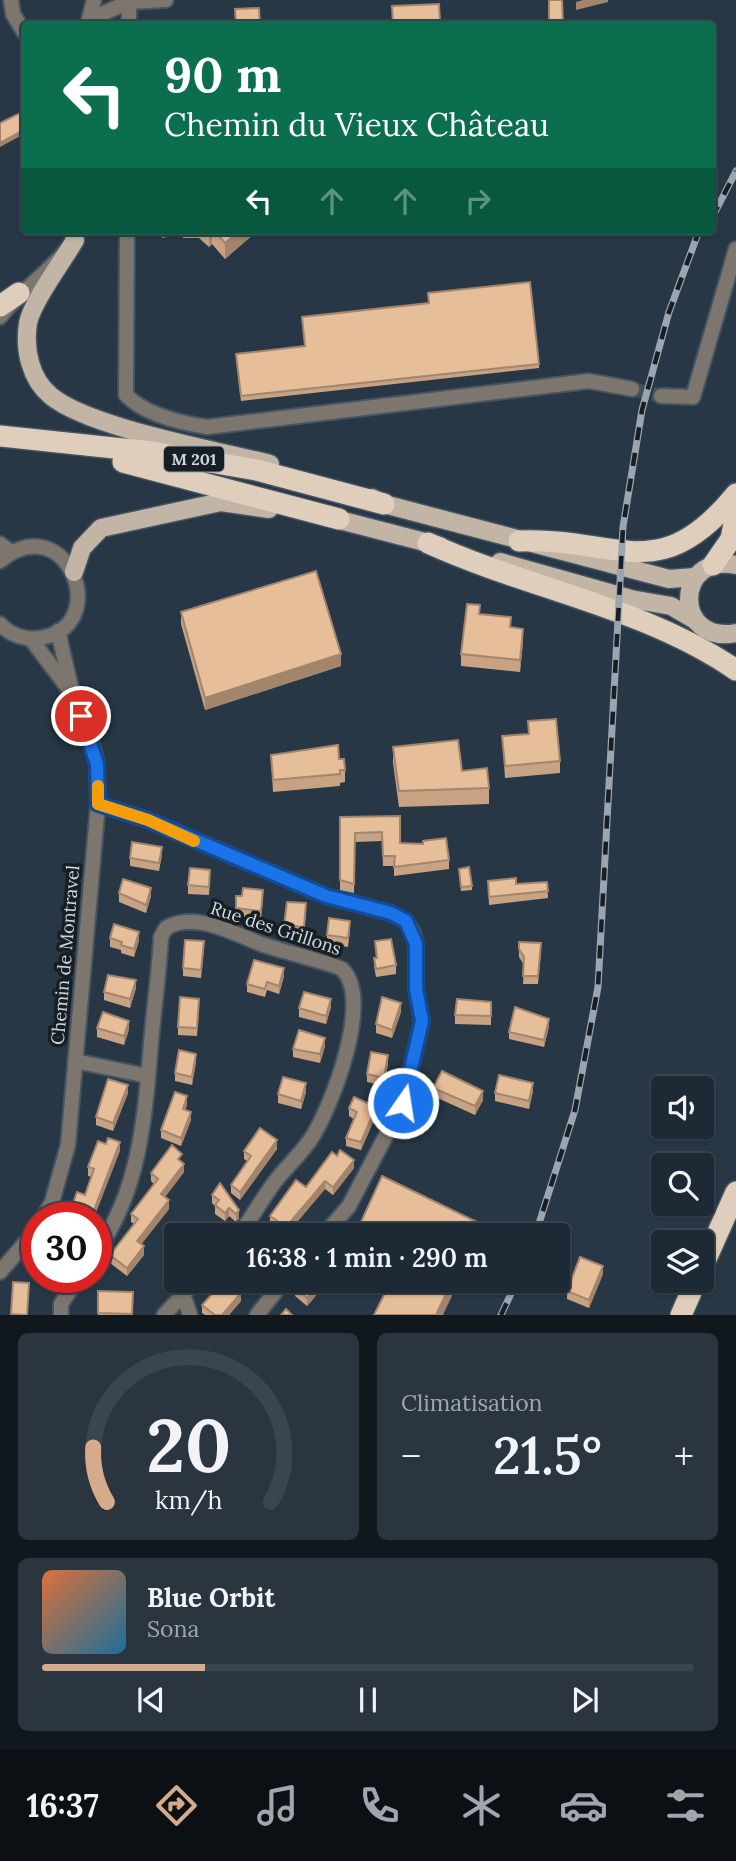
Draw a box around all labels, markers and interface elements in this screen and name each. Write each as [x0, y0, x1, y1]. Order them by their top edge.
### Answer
text: 90 m [164, 43, 281, 105]
icon: left [49, 49, 140, 140]
text: Chemin du Vieux Château [164, 104, 549, 145]
icon: left [240, 182, 278, 220]
icon: ahead [313, 182, 351, 220]
icon: ahead [386, 182, 424, 220]
icon: right [459, 182, 497, 220]
road number: M 201 [164, 446, 224, 472]
pin [51, 686, 111, 746]
icon: arrive [62, 697, 100, 735]
street label: Chemin de Montravel [46, 864, 84, 1046]
street label: Rue des Grillons [208, 896, 344, 960]
position arrow [366, 1066, 440, 1140]
map controls [651, 1076, 714, 1293]
button: sound [651, 1076, 714, 1139]
button: search [651, 1153, 714, 1216]
speed limit sign: 30 [21, 1202, 112, 1293]
button: layers [651, 1230, 714, 1293]
text: 16:38 · 1 min · 290 m [246, 1241, 488, 1274]
text: Climatisation [401, 1388, 543, 1417]
text: 20 [146, 1400, 231, 1493]
text: 21.5° [493, 1422, 602, 1488]
text: − [401, 1432, 421, 1480]
text: + [674, 1432, 694, 1480]
text: km/h [155, 1484, 222, 1516]
text: Blue Orbit [147, 1581, 275, 1614]
text: Sona [147, 1614, 199, 1643]
icon: previous [132, 1681, 170, 1719]
icon: pause [349, 1681, 387, 1719]
icon: next [566, 1681, 604, 1719]
icon: directions [152, 1781, 201, 1830]
icon: music [253, 1781, 302, 1830]
icon: phone [355, 1781, 404, 1830]
icon: climate [457, 1781, 506, 1830]
icon: car [559, 1781, 608, 1830]
icon: filters [661, 1781, 710, 1830]
text: 16:37 [26, 1785, 99, 1826]

